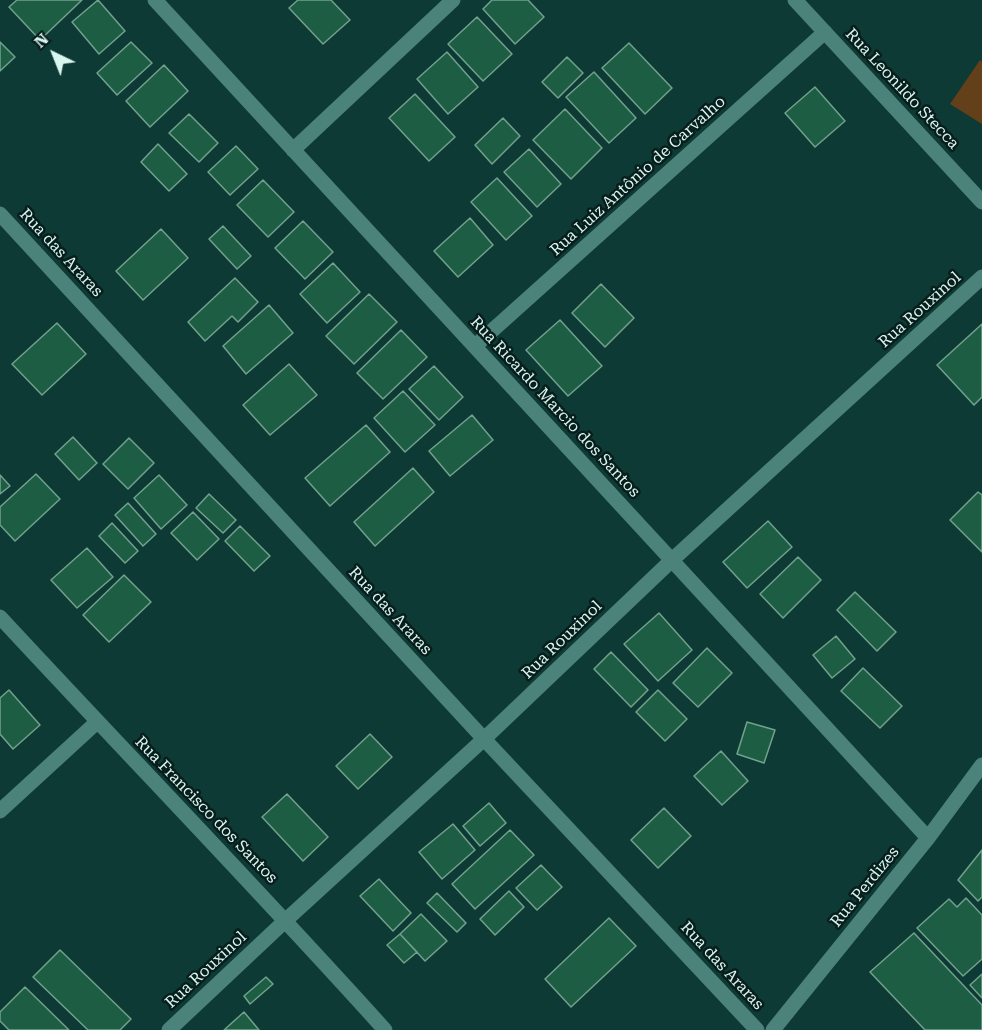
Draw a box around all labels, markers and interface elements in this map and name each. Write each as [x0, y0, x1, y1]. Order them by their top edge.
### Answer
north arrow [24, 24, 84, 84]
street label: Rua Leonildo Stecca [841, 25, 963, 153]
text: N [30, 29, 52, 52]
street label: Rua Luiz Antônio de Carvalho [546, 92, 730, 260]
street label: Rua das Araras [15, 205, 107, 301]
street label: Rua Rouxinol [875, 268, 965, 352]
street label: Rua Ricardo Marcio dos Santos [466, 313, 644, 501]
street label: Rua das Araras [344, 563, 436, 659]
street label: Rua Rouxinol [518, 597, 606, 683]
street label: Rua Francisco dos Santos [131, 733, 281, 887]
street label: Rua Perdizes [827, 843, 903, 931]
street label: Rua das Araras [676, 918, 768, 1014]
street label: Rua Rouxinol [162, 928, 250, 1012]

